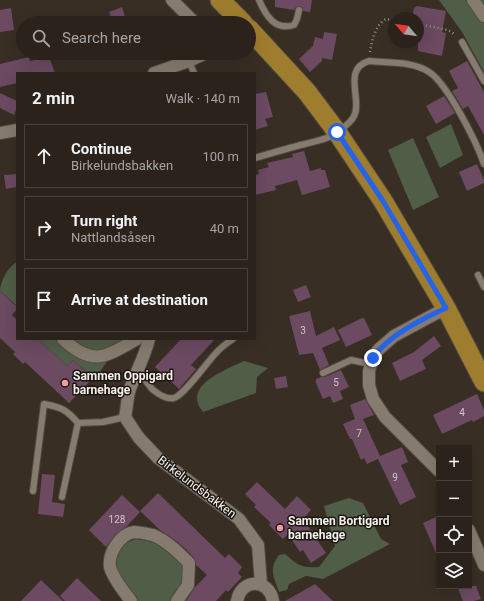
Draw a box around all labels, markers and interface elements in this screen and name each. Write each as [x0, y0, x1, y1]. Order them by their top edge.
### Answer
north arrow [388, 12, 424, 48]
search box [16, 16, 256, 60]
icon: search [30, 27, 52, 49]
text: Search here [62, 29, 141, 47]
text: 2 min [32, 88, 75, 108]
text: Walk · 140 m [165, 91, 240, 106]
route start [328, 123, 346, 141]
text: Continue [71, 140, 132, 158]
icon: ahead [33, 145, 55, 167]
text: 100 m [202, 149, 239, 164]
text: Birkelundsbakken [71, 158, 173, 173]
text: Turn right [71, 212, 137, 230]
icon: right [33, 217, 55, 239]
text: 40 m [210, 221, 239, 236]
text: Nattlandsåsen [71, 230, 155, 245]
icon: arrive [33, 289, 55, 311]
text: Arrive at destination [71, 291, 208, 309]
house number: 3 [300, 325, 306, 336]
route end [364, 349, 382, 367]
place label: Sammen Oppigard barnehage [73, 369, 173, 397]
house number: 5 [333, 377, 339, 388]
marker: Sammen Oppigard barnehage [60, 378, 70, 388]
house number: 4 [459, 407, 465, 418]
house number: 7 [356, 428, 362, 439]
map controls [436, 445, 472, 589]
button: + [436, 445, 472, 481]
street label: Birkelundsbakken [155, 453, 239, 521]
house number: 9 [392, 472, 398, 483]
button: − [436, 481, 472, 517]
house number: 128 [109, 514, 126, 525]
place label: Sammen Bortigard barnehage [288, 514, 390, 542]
button: locate [436, 517, 472, 553]
marker: Sammen Bortigard barnehage [275, 523, 285, 533]
button: layers [436, 553, 472, 589]

